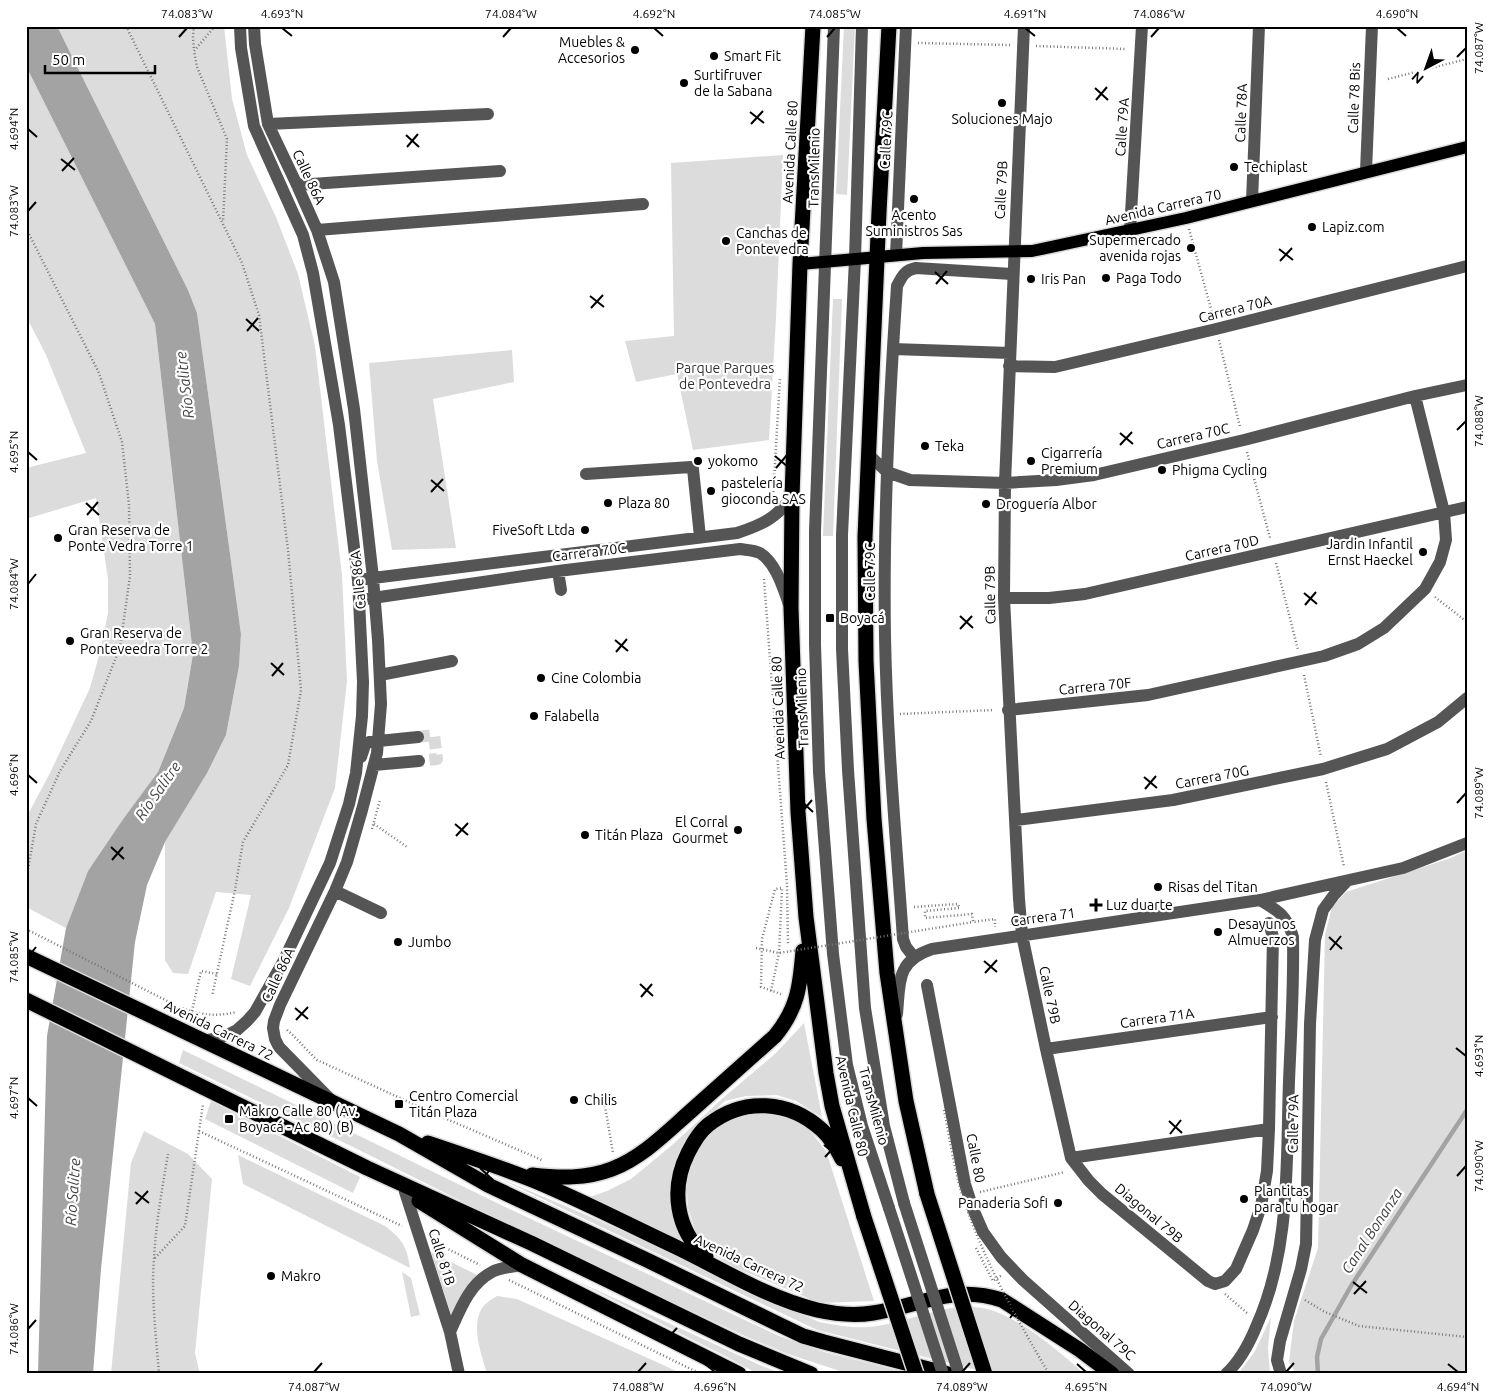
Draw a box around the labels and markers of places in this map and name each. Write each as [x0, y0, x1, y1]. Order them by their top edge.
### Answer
place label: Muebles & Accesorios [558, 34, 626, 66]
marker: Muebles & Accesorios [629, 44, 641, 56]
place label: Smart Fit [724, 48, 781, 64]
marker: Smart Fit [708, 50, 720, 62]
place label: Surtifruver de la Sabana [694, 67, 772, 99]
marker: Surtifruver de la Sabana [678, 77, 690, 89]
marker: Soluciones Majo [996, 97, 1008, 109]
place label: Soluciones Majo [951, 111, 1053, 127]
place label: Techiplast [1244, 159, 1308, 175]
marker: Techiplast [1228, 161, 1240, 173]
marker: Acento Suministros Sas [908, 193, 920, 205]
place label: Acento Suministros Sas [865, 207, 963, 239]
place label: Lapiz.com [1322, 219, 1385, 235]
marker: Lapiz.com [1306, 221, 1318, 233]
place label: Canchas de Pontevedra [736, 225, 809, 257]
place label: Supermercado avenida rojas [1089, 232, 1181, 264]
marker: Canchas de Pontevedra [720, 235, 732, 247]
marker: Supermercado avenida rojas [1185, 242, 1197, 254]
place label: Paga Todo [1116, 270, 1182, 286]
place label: Iris Pan [1041, 271, 1086, 287]
marker: Paga Todo [1100, 272, 1112, 284]
marker: Iris Pan [1025, 273, 1037, 285]
place label: Teka [935, 438, 964, 454]
marker: Teka [919, 440, 931, 452]
place label: Cigarrería Premium [1041, 445, 1102, 477]
place label: yokomo [708, 453, 758, 469]
marker: yokomo [692, 455, 704, 467]
marker: Cigarrería Premium [1025, 455, 1037, 467]
place label: Phigma Cycling [1172, 462, 1267, 478]
marker: Phigma Cycling [1156, 464, 1168, 476]
place label: pastelería gioconda SAS [721, 475, 806, 507]
marker: pastelería gioconda SAS [705, 485, 717, 497]
place label: Plaza 80 [618, 495, 670, 511]
place label: Droguería Albor [996, 496, 1097, 512]
marker: Plaza 80 [602, 497, 614, 509]
marker: Droguería Albor [980, 498, 992, 510]
place label: Gran Reserva de Ponte Vedra Torre 1 [68, 522, 194, 554]
place label: FiveSoft Ltda [492, 522, 575, 538]
marker: FiveSoft Ltda [579, 524, 591, 536]
marker: Gran Reserva de Ponte Vedra Torre 1 [52, 532, 64, 544]
place label: Jardin Infantil Ernst Haeckel [1326, 536, 1413, 568]
marker: Jardin Infantil Ernst Haeckel [1417, 546, 1429, 558]
place label: Boyacá [840, 610, 885, 626]
marker: Boyacá [824, 612, 836, 624]
place label: Gran Reserva de Ponteveedra Torre 2 [80, 625, 208, 657]
marker: Gran Reserva de Ponteveedra Torre 2 [64, 635, 76, 647]
place label: Cine Colombia [551, 670, 641, 686]
marker: Cine Colombia [535, 672, 547, 684]
place label: Falabella [544, 708, 599, 724]
marker: Falabella [528, 710, 540, 722]
place label: El Corral Gourmet [672, 814, 728, 846]
marker: El Corral Gourmet [732, 824, 744, 836]
place label: Titán Plaza [595, 827, 663, 843]
marker: Titán Plaza [579, 829, 591, 841]
place label: Risas del Titan [1168, 879, 1258, 895]
marker: Risas del Titan [1152, 881, 1164, 893]
place label: Luz duarte [1106, 897, 1173, 913]
marker: Luz duarte [1090, 899, 1102, 911]
place label: Desayunos Almuerzos [1228, 916, 1296, 948]
marker: Desayunos Almuerzos [1212, 926, 1224, 938]
place label: Jumbo [408, 934, 451, 950]
marker: Jumbo [392, 936, 404, 948]
place label: Centro Comercial Titán Plaza [409, 1088, 518, 1120]
place label: Chilis [584, 1092, 617, 1108]
marker: Chilis [568, 1094, 580, 1106]
marker: Centro Comercial Titán Plaza [393, 1098, 405, 1110]
place label: Makro Calle 80 (Av. Boyacá - Ac 80) (B) [239, 1103, 358, 1135]
marker: Makro Calle 80 (Av. Boyacá - Ac 80) (B) [223, 1113, 235, 1125]
place label: Plantitas para tu hogar [1254, 1183, 1339, 1215]
marker: Plantitas para tu hogar [1238, 1193, 1250, 1205]
place label: Panaderia Sofi [958, 1195, 1048, 1211]
marker: Panaderia Sofi [1052, 1197, 1064, 1209]
place label: Makro [281, 1268, 321, 1284]
marker: Makro [265, 1270, 277, 1282]

